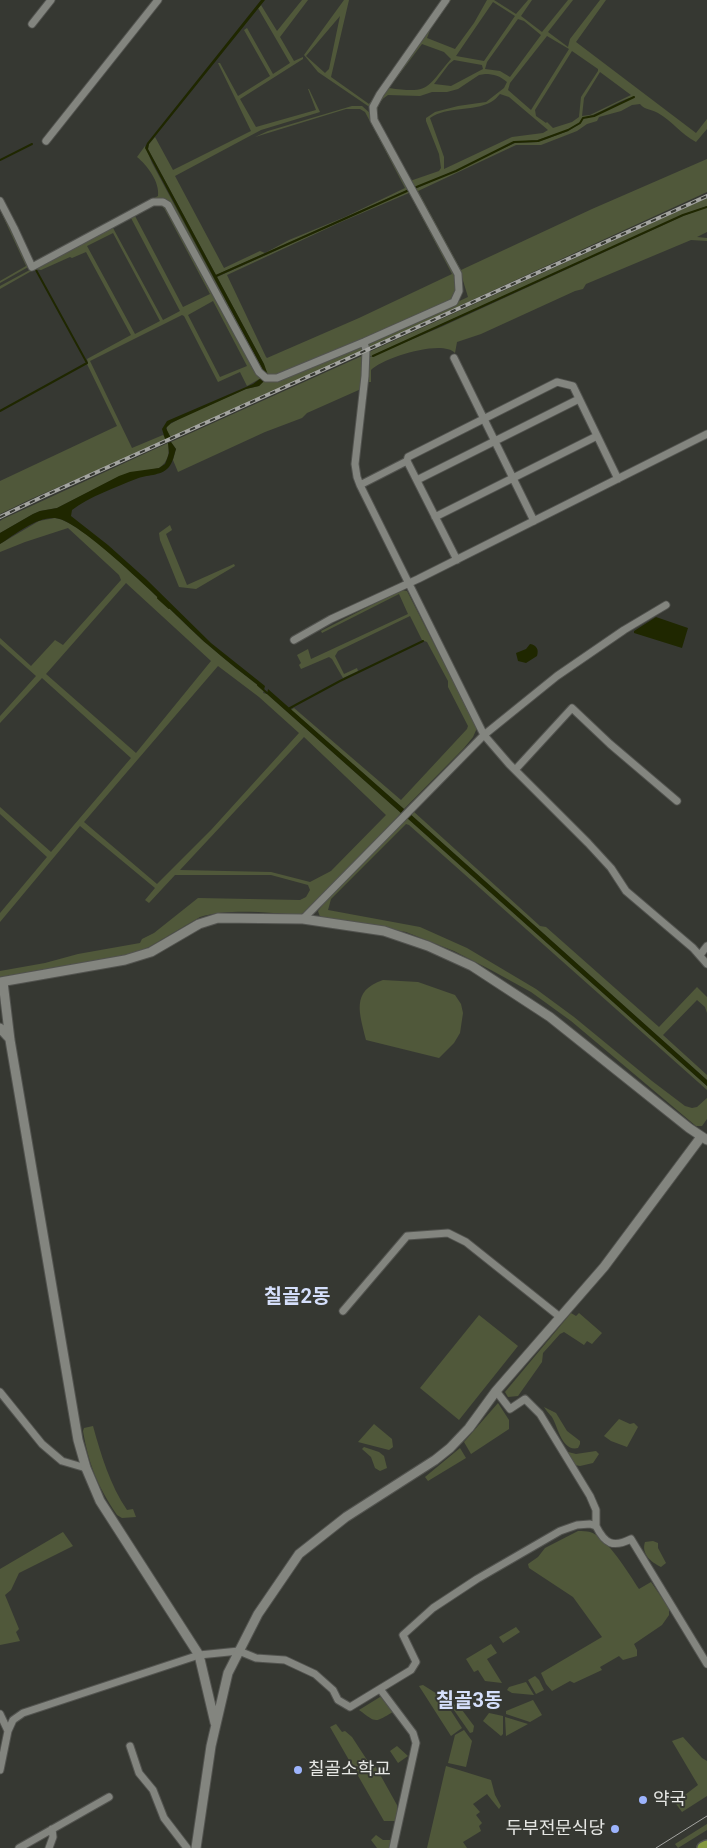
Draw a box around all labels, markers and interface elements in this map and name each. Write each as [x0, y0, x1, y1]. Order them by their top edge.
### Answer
district label: 칠골2동 [264, 1286, 330, 1310]
district label: 칠골3동 [436, 1690, 502, 1714]
place label: 칠골소학교 [308, 1759, 391, 1781]
marker: 칠골소학교 [292, 1764, 304, 1776]
place label: 약국 [653, 1789, 686, 1811]
marker: 약국 [637, 1794, 649, 1806]
place label: 두부전문식당 [506, 1818, 605, 1840]
marker: 두부전문식당 [609, 1823, 621, 1835]

